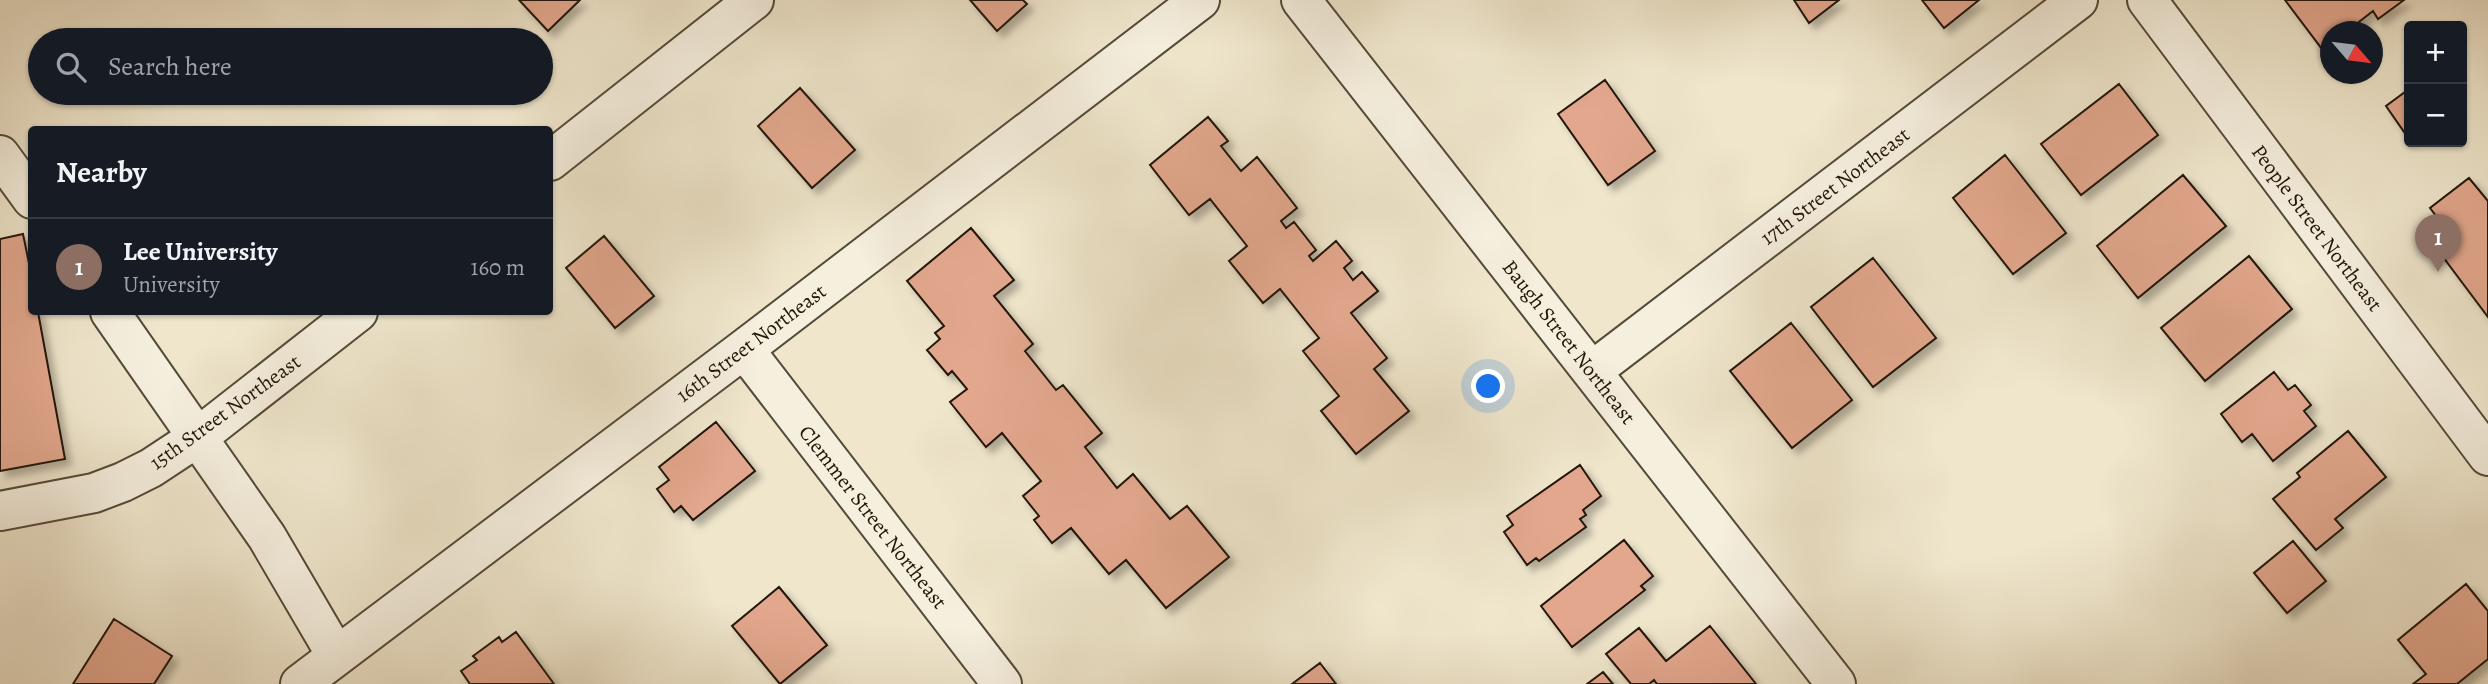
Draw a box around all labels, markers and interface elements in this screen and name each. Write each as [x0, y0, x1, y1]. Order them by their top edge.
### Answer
north arrow [2320, 21, 2383, 84]
map controls [2404, 21, 2467, 147]
button: + [2404, 21, 2467, 84]
search box [28, 28, 553, 105]
icon: search [52, 48, 90, 86]
text: Search here [108, 49, 232, 84]
button: − [2404, 84, 2467, 147]
street label: 17th Street Northeast [1755, 121, 1915, 251]
street label: People Street Northeast [2245, 139, 2389, 317]
text: Nearby [56, 152, 147, 192]
pin: 1 [2415, 214, 2461, 272]
text: Lee University [123, 234, 278, 269]
text: 1 [75, 252, 83, 283]
text: 160 m [471, 252, 525, 283]
street label: Baugh Street Northeast [1496, 254, 1642, 430]
text: University [123, 269, 220, 300]
street label: 16th Street Northeast [670, 277, 832, 409]
street label: 15th Street Northeast [144, 348, 306, 476]
your location [1471, 369, 1505, 403]
street label: Clemmer Street Northeast [792, 419, 954, 615]

